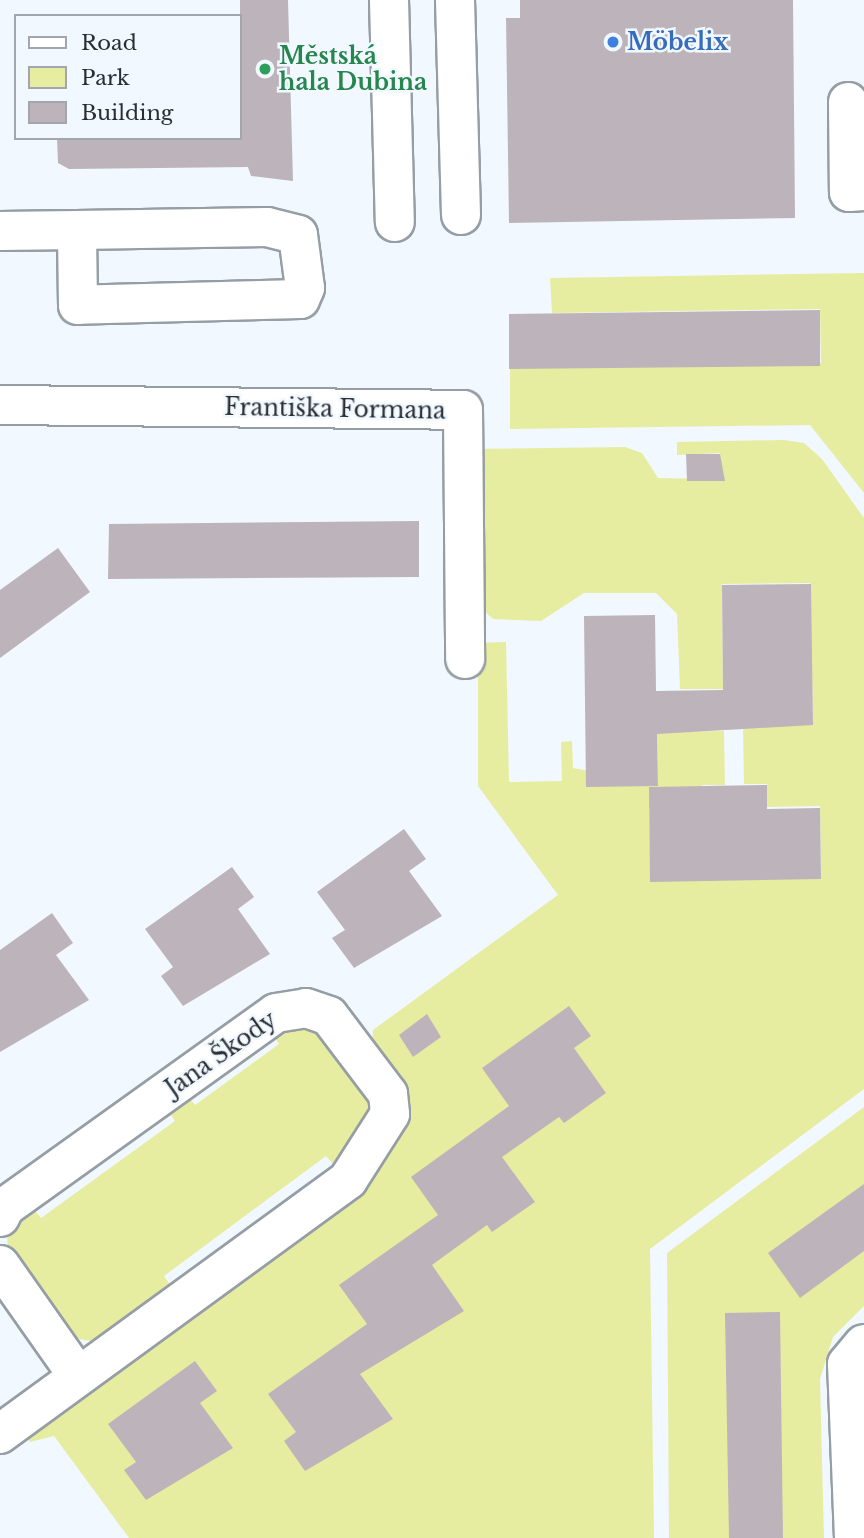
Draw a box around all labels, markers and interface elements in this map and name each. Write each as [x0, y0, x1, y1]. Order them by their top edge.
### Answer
legend [14, 14, 242, 140]
place label: Möbelix [627, 28, 728, 56]
text: Road [81, 30, 137, 56]
marker: Möbelix [605, 34, 621, 50]
place label: Městská hala Dubina [279, 42, 427, 96]
marker: Městská hala Dubina [257, 61, 273, 77]
text: Park [81, 65, 130, 91]
text: Building [81, 100, 173, 126]
street label: Františka Formana [224, 393, 446, 425]
street label: Jana Škody [160, 1006, 282, 1102]

